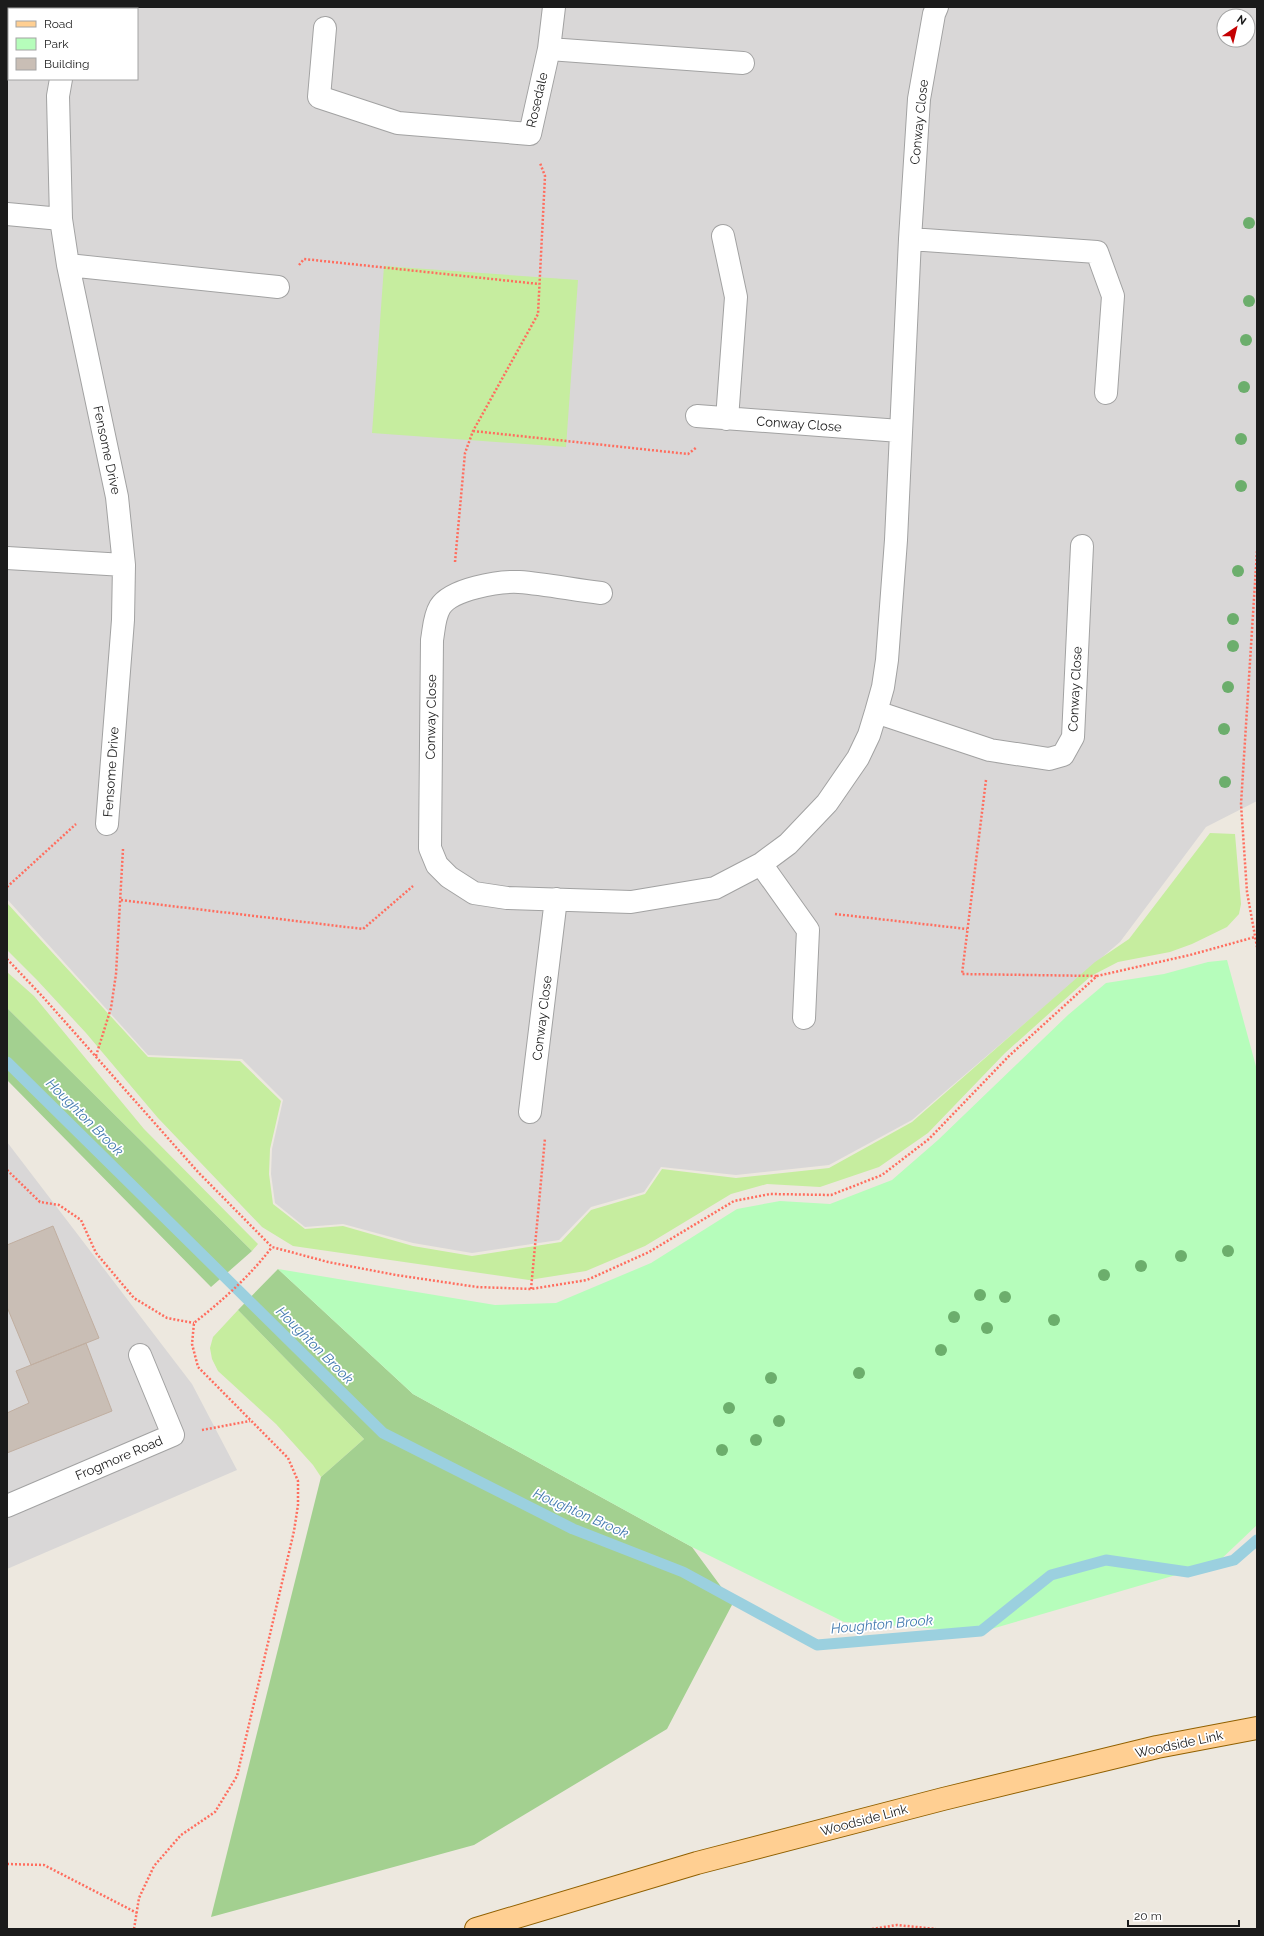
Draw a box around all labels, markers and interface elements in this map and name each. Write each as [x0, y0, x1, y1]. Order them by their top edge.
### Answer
legend [8, 8, 138, 80]
north arrow [1216, 8, 1256, 48]
text: N [1234, 12, 1249, 28]
text: Road [44, 17, 73, 31]
text: Park [44, 37, 69, 51]
text: Building [44, 57, 90, 71]
street label: Rosedale [523, 71, 551, 129]
street label: Conway Close [907, 78, 931, 165]
street label: Fensome Drive [90, 404, 124, 496]
street label: Conway Close [756, 414, 843, 434]
street label: Conway Close [1065, 646, 1085, 732]
street label: Conway Close [423, 674, 439, 760]
street label: Fensome Drive [100, 726, 122, 818]
street label: Conway Close [529, 974, 555, 1061]
water label: Houghton Brook [43, 1075, 127, 1159]
water label: Houghton Brook [273, 1303, 357, 1387]
street label: Frogmore Road [73, 1433, 165, 1483]
water label: Houghton Brook [531, 1485, 632, 1541]
water label: Houghton Brook [830, 1612, 934, 1636]
street label: Woodside Link [1134, 1727, 1224, 1761]
street label: Woodside Link [819, 1801, 909, 1839]
scale bar [1128, 1902, 1239, 1928]
text: 20 m [1134, 1909, 1162, 1923]

